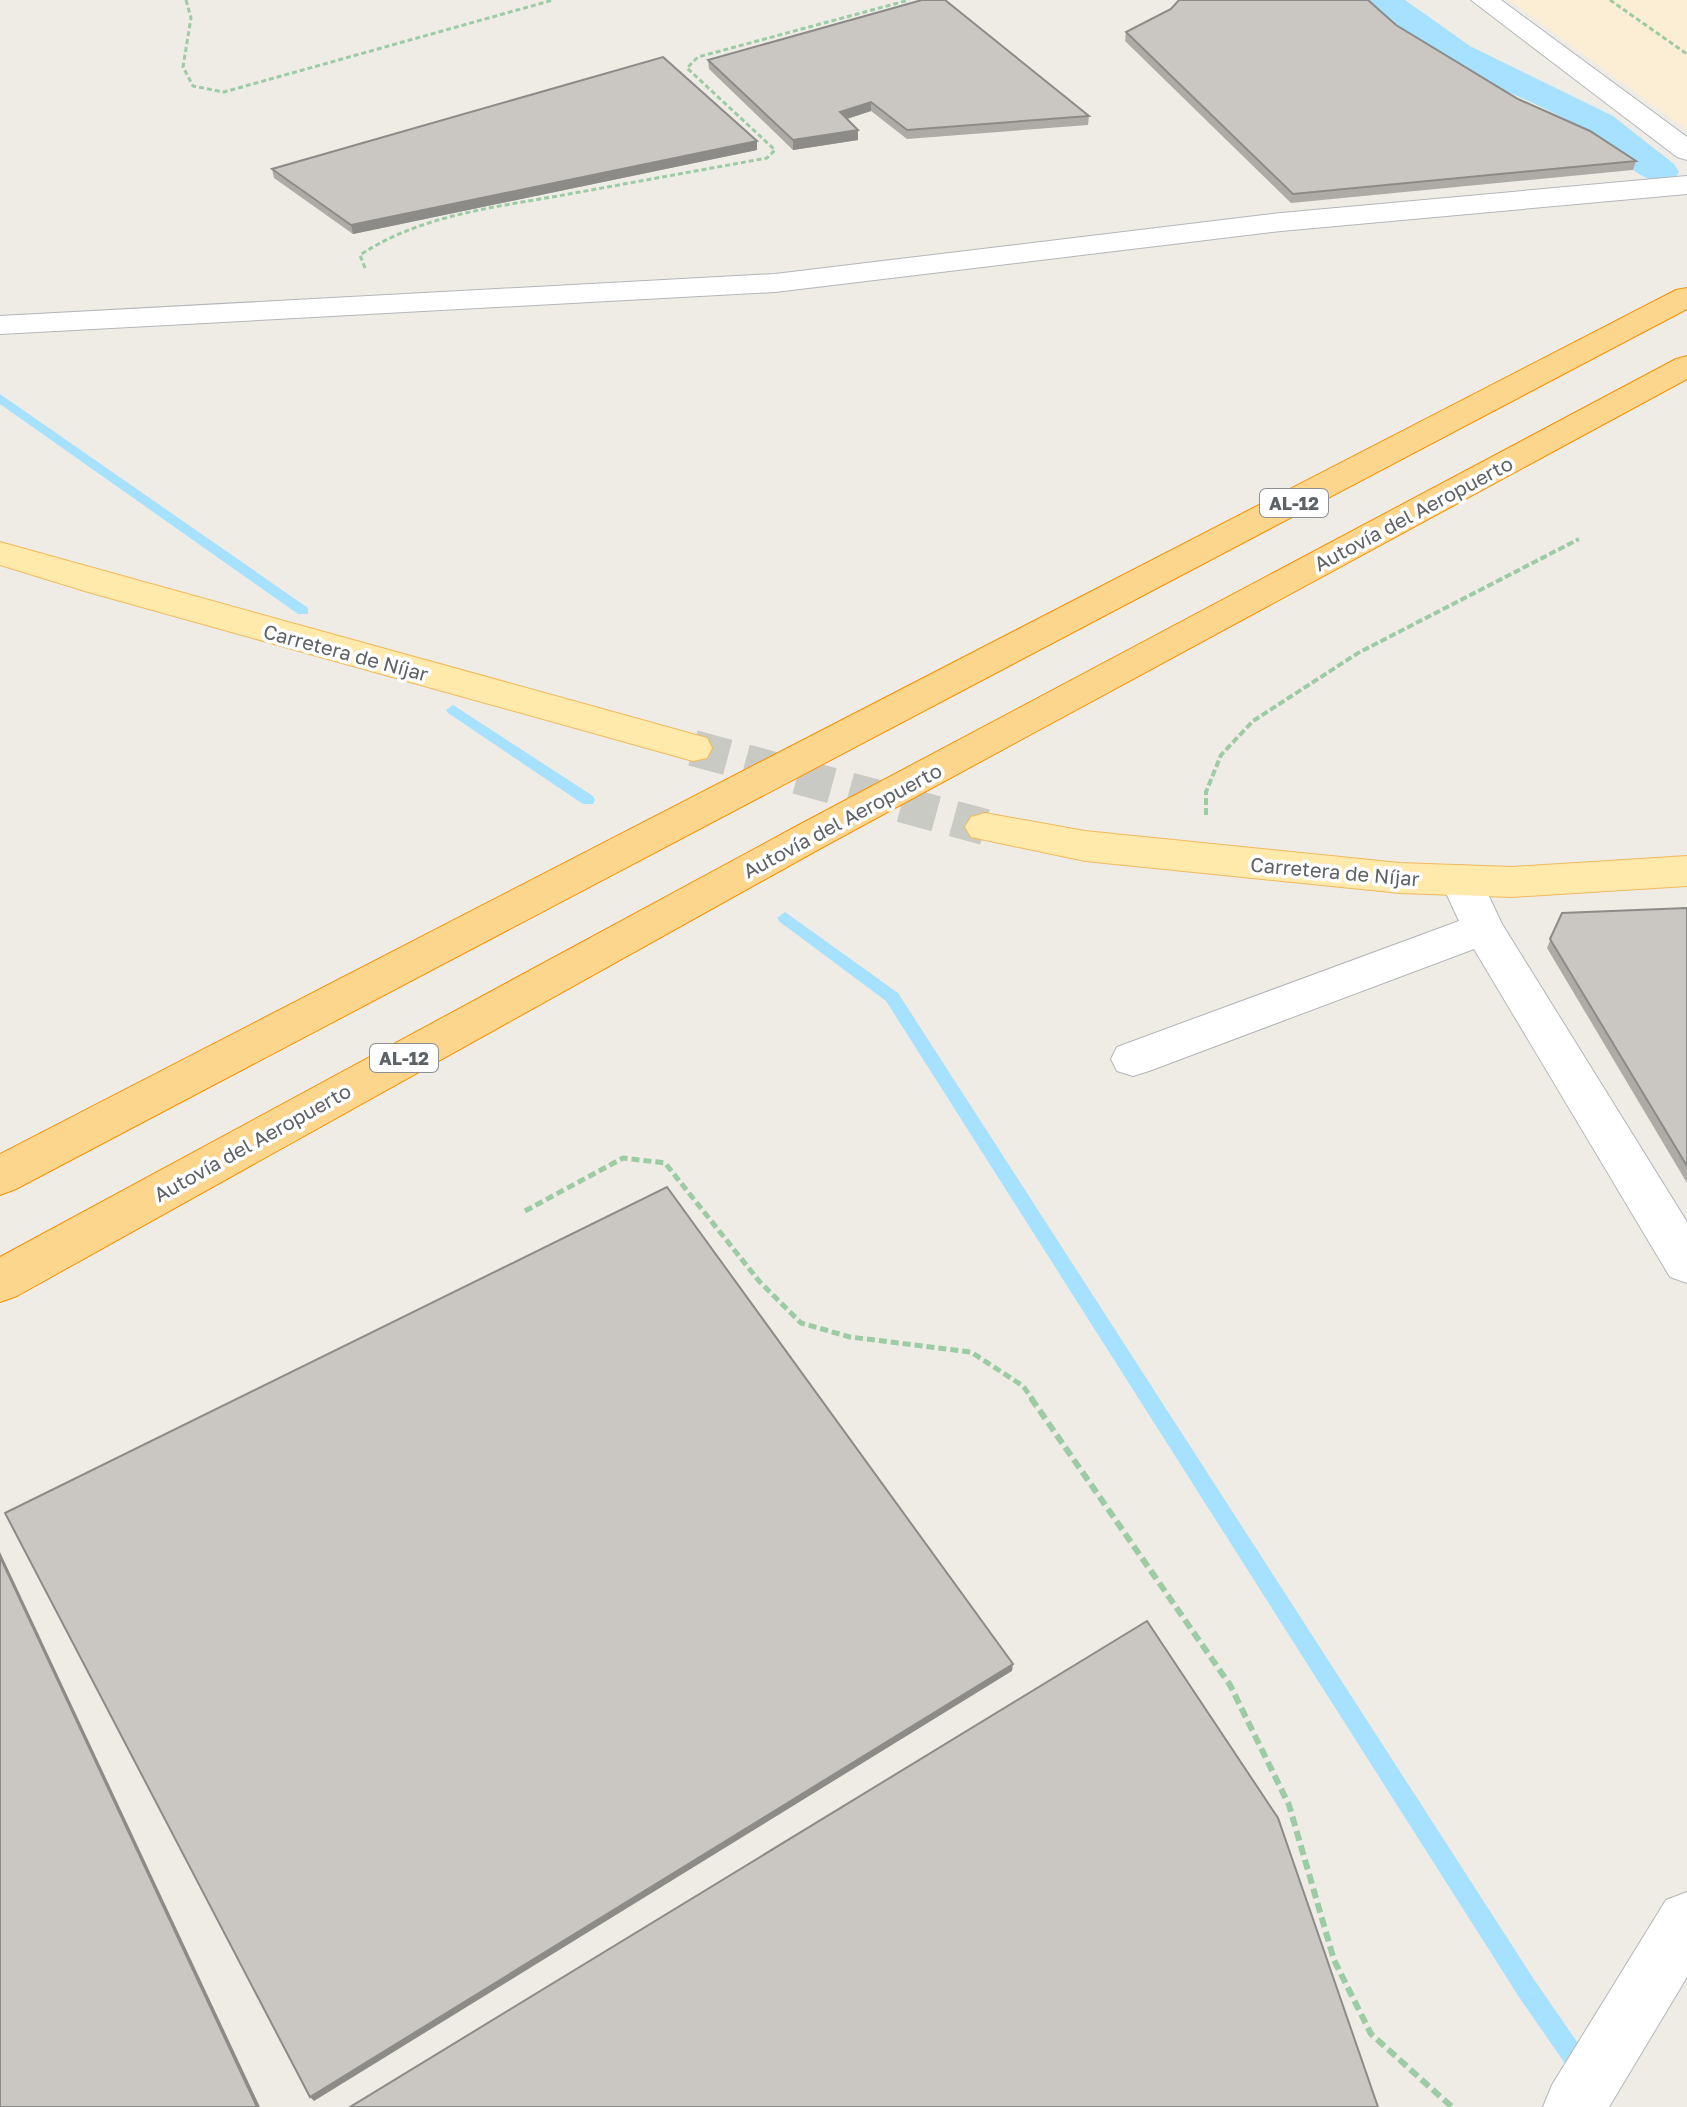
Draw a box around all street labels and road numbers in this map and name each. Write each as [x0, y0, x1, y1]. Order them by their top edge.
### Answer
street label: Autovía del Aeropuerto [1310, 450, 1516, 576]
road number: AL-12 [1260, 489, 1328, 517]
street label: Carretera de Níjar [261, 618, 431, 686]
street label: Autovía del Aeropuerto [739, 757, 945, 883]
street label: Carretera de Níjar [1249, 852, 1421, 890]
road number: AL-12 [370, 1044, 438, 1072]
street label: Autovía del Aeropuerto [149, 1078, 355, 1206]

